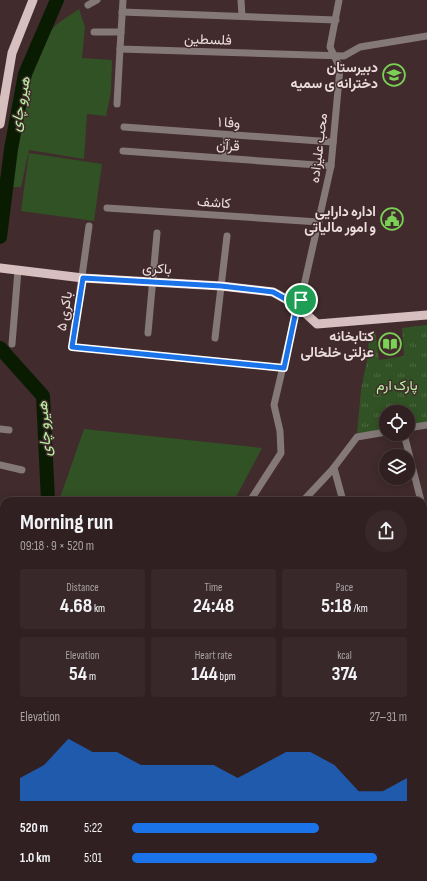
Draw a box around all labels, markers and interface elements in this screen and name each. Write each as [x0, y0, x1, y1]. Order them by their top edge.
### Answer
street label: فلسطین [184, 30, 232, 49]
place label: دبیرستان دخترانه ی سمیه [290, 59, 378, 92]
school or university icon: دبیرستان دخترانه ی سمیه [381, 62, 407, 88]
water label: هیرو چای [6, 74, 35, 133]
street label: محب علیزاده [306, 112, 331, 184]
street label: وفا ۱ [217, 113, 241, 132]
street label: قرآن [216, 136, 240, 155]
street label: کاشف [196, 193, 231, 212]
place label: اداره دارایی و امور مالیاتی [304, 203, 376, 236]
public building icon: اداره دارایی و امور مالیاتی [379, 206, 405, 232]
street label: باکری [142, 259, 172, 278]
pin [284, 283, 318, 317]
icon: arrive [290, 289, 312, 311]
street label: باکری ۵ [53, 290, 76, 332]
place label: کتابخانه عزلتی خلخالی [301, 328, 374, 361]
library icon: کتابخانه عزلتی خلخالی [377, 331, 403, 357]
park label: پارک ارم [376, 377, 418, 395]
water label: هیرو چای [33, 400, 56, 457]
map controls [379, 405, 415, 485]
button: locate [379, 405, 415, 441]
button: layers [379, 449, 415, 485]
text: Morning run [20, 509, 113, 536]
button: share [365, 510, 407, 552]
text: 09:18 · 9 × 520 m [20, 538, 94, 554]
text: Distance [66, 581, 99, 594]
text: Time [205, 581, 223, 594]
text: Pace [336, 581, 353, 594]
text: 4.68 [60, 594, 92, 618]
text: 24:48 [193, 594, 234, 618]
text: 5:18 [321, 594, 352, 618]
text: km [92, 602, 105, 615]
text: /km [352, 602, 368, 615]
text: Elevation [66, 649, 99, 662]
text: Heart rate [195, 649, 232, 662]
text: kcal [337, 649, 352, 662]
text: 54 [69, 662, 87, 686]
text: 144 [191, 662, 218, 686]
text: 374 [332, 662, 357, 686]
text: m [87, 670, 96, 683]
text: bpm [218, 670, 236, 683]
text: Elevation [20, 709, 60, 725]
text: 27–31 m [369, 709, 407, 725]
text: 520 m [20, 820, 48, 836]
text: 5:22 [84, 820, 102, 836]
text: 1.0 km [20, 850, 50, 866]
text: 5:01 [84, 850, 102, 866]

